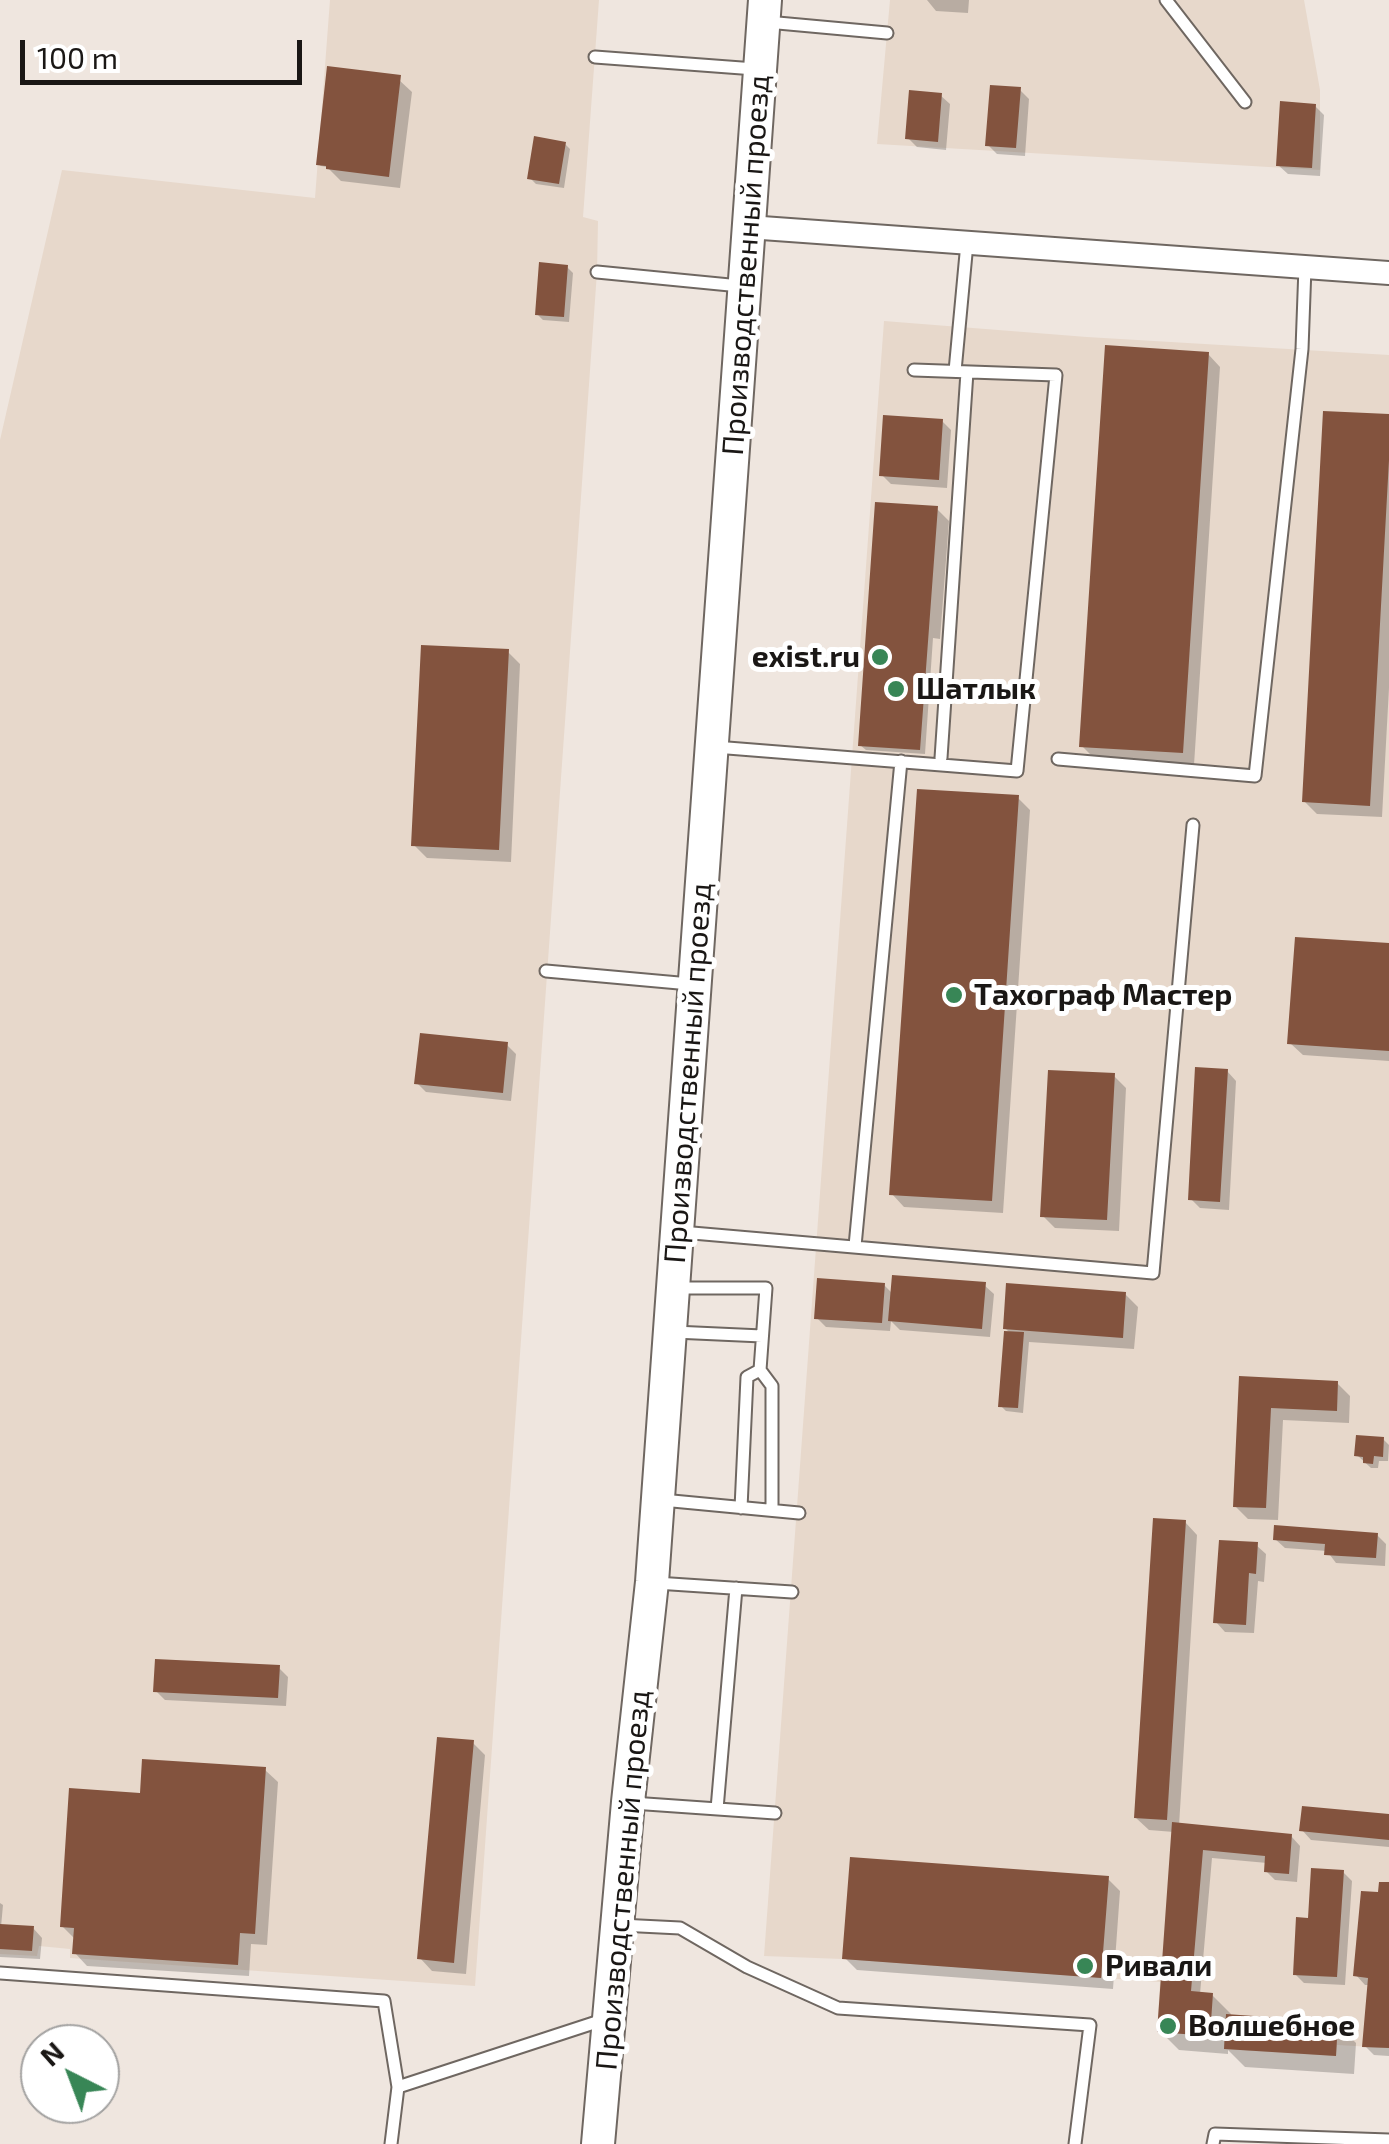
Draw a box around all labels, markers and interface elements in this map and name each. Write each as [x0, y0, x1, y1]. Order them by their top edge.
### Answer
scale bar [25, 20, 308, 82]
text: 100 m [37, 39, 118, 75]
street label: Производственный проезд [715, 73, 777, 457]
place label: exist.ru [752, 639, 860, 675]
marker: exist.ru [869, 646, 891, 668]
place label: Шатлык [916, 671, 1036, 707]
marker: Шатлык [885, 678, 907, 700]
street label: Производственный проезд [657, 881, 719, 1265]
place label: Тахограф Мастер [974, 977, 1232, 1013]
marker: Тахограф Мастер [943, 984, 965, 1006]
street label: Производственный проезд [588, 1688, 658, 2072]
place label: Ривали [1105, 1948, 1212, 1984]
marker: Ривали [1074, 1955, 1096, 1977]
place label: Волшебное [1188, 2008, 1355, 2044]
marker: Волшебное [1157, 2015, 1179, 2037]
north arrow [20, 2024, 120, 2124]
text: N [32, 2034, 70, 2073]

